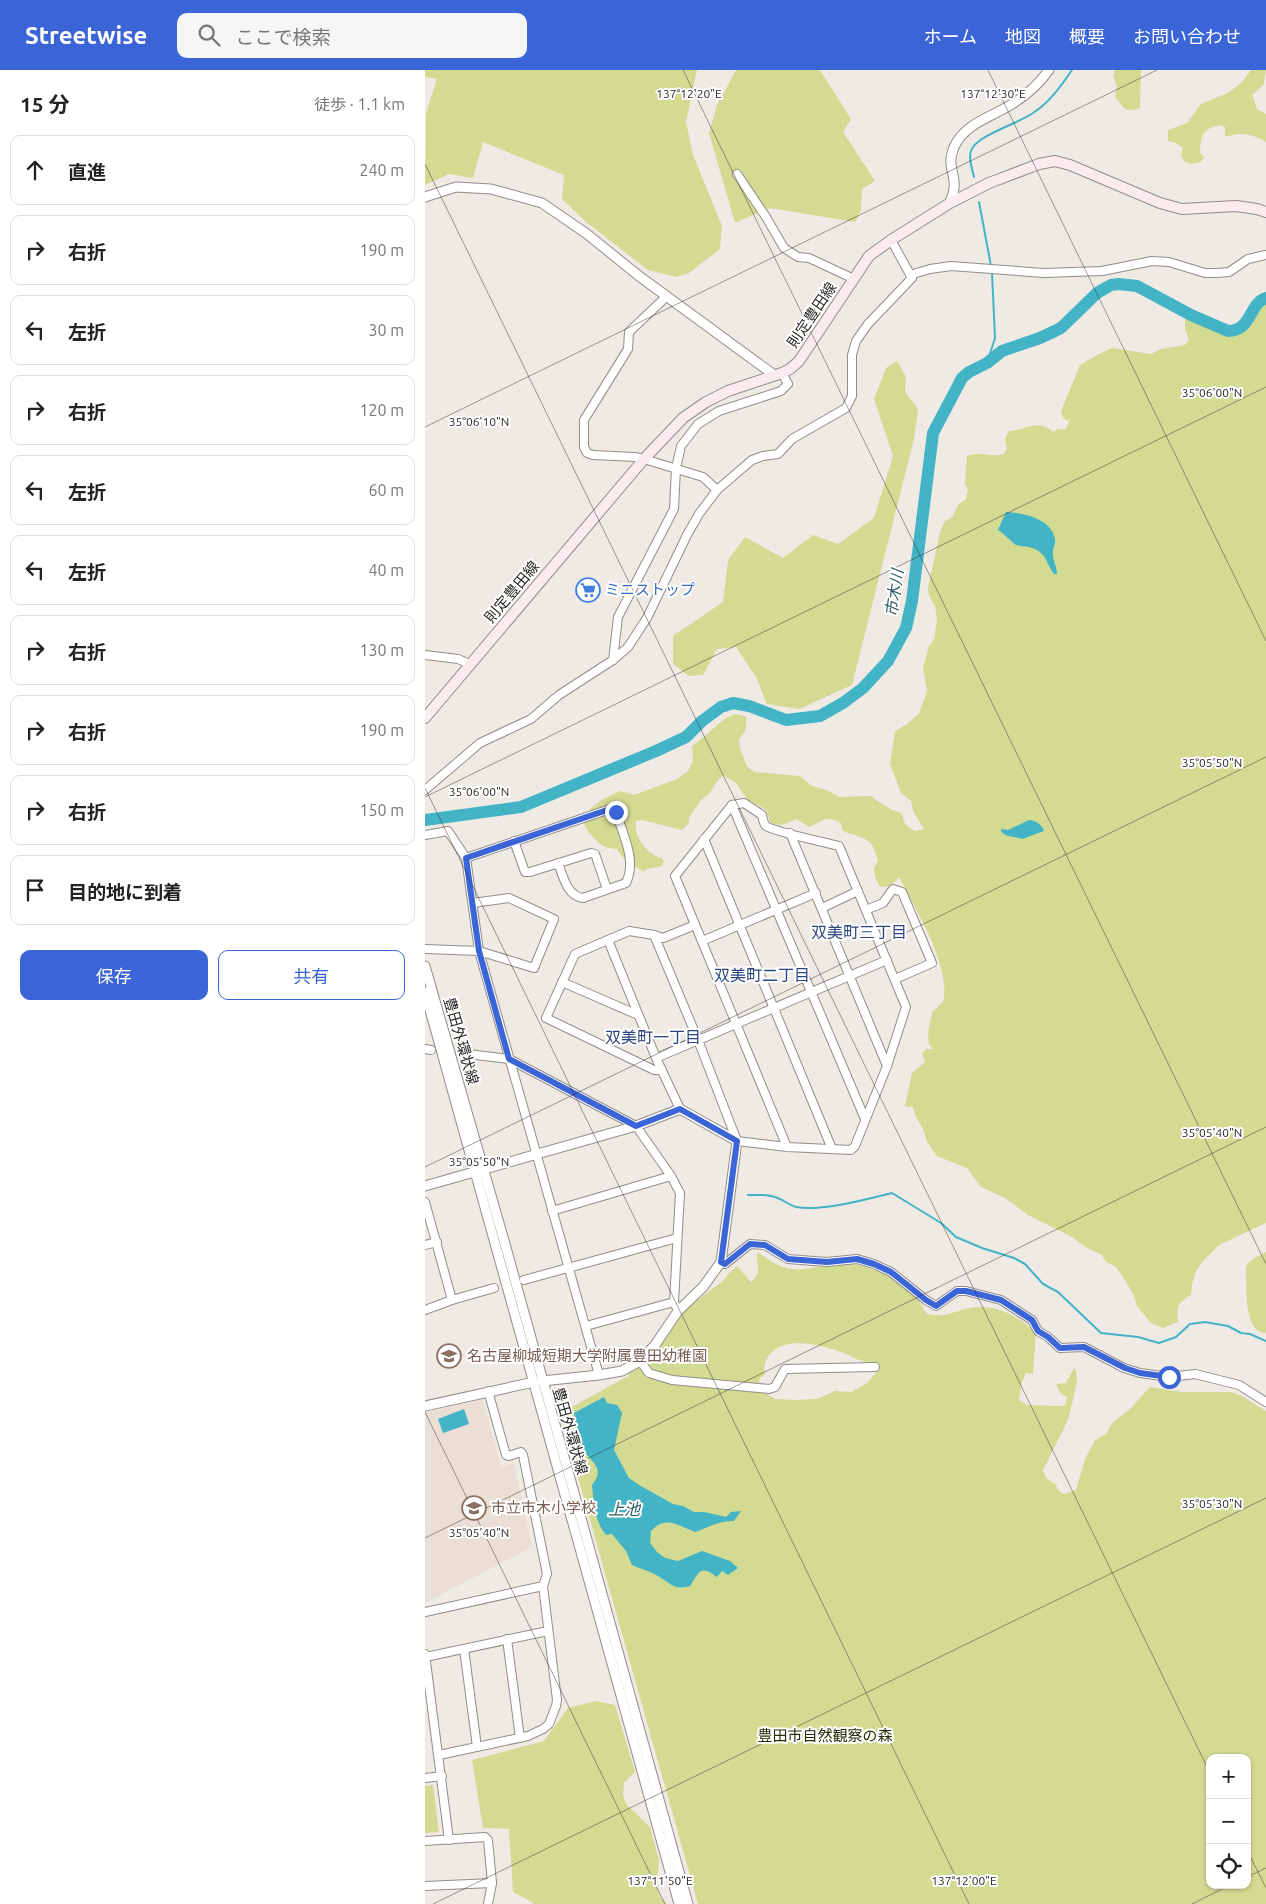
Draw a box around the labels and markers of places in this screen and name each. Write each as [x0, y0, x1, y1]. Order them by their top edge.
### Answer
supermarket icon: ミニストップ [575, 577, 601, 603]
place label: ミニストップ [605, 581, 695, 598]
school or university icon: 名古屋柳城短期大学附属豊田幼稚園 [436, 1343, 462, 1369]
place label: 名古屋柳城短期大学附属豊田幼稚園 [467, 1347, 707, 1364]
school or university icon: 市立市木小学校 [461, 1495, 487, 1521]
place label: 市立市木小学校 [491, 1499, 596, 1516]

